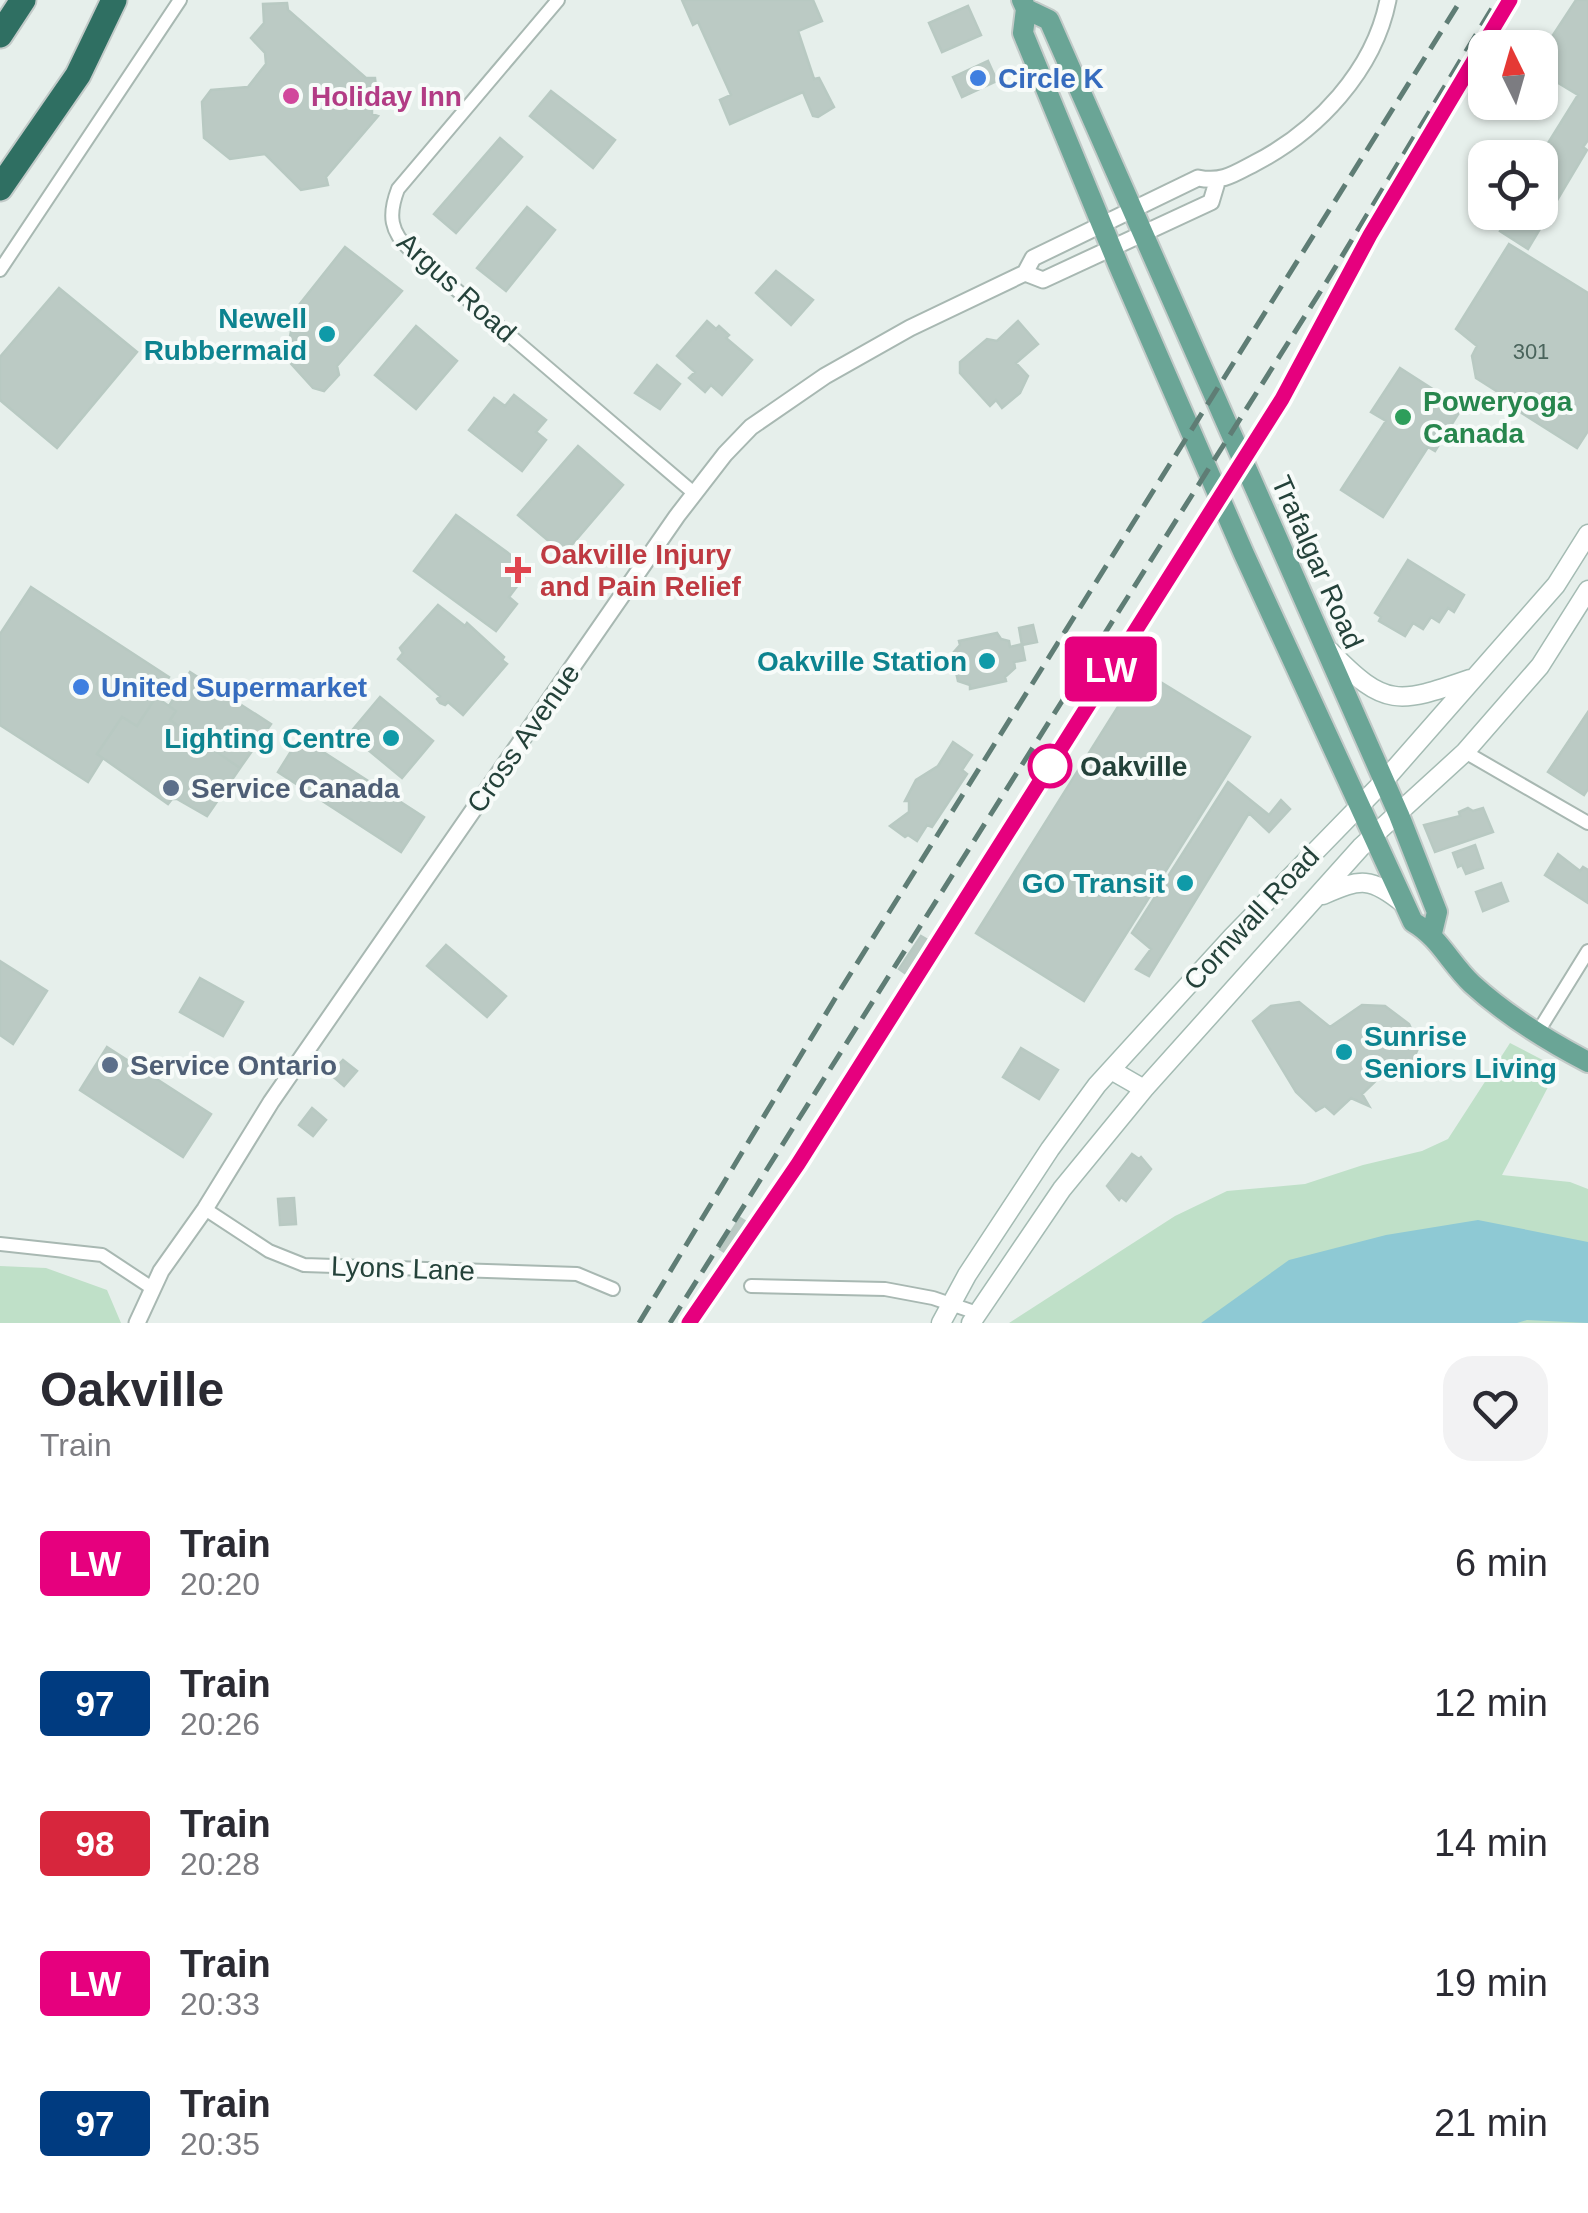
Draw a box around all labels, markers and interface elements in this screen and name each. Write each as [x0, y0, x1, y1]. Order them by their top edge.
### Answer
north arrow [1468, 30, 1558, 120]
map controls [1468, 30, 1558, 230]
place label: Circle K [998, 63, 1104, 94]
marker: Circle K [967, 67, 989, 89]
place label: Holiday Inn [311, 81, 462, 112]
marker: Holiday Inn [280, 85, 302, 107]
button: locate [1468, 140, 1558, 230]
street label: Argus Road [391, 226, 522, 348]
place label: Newell Rubbermaid [144, 303, 307, 366]
marker: Newell Rubbermaid [316, 323, 338, 345]
house number: 301 [1513, 339, 1549, 364]
place label: Poweryoga Canada [1423, 386, 1573, 449]
marker: Poweryoga Canada [1392, 406, 1414, 428]
street label: Trafalgar Road [1266, 471, 1369, 653]
place label: Oakville Injury and Pain Relief [540, 539, 741, 602]
marker: Oakville Injury and Pain Relief [505, 557, 531, 583]
line badge: LW [1066, 636, 1156, 702]
place label: Oakville Station [757, 646, 967, 677]
marker: Oakville Station [976, 650, 998, 672]
text: LW [1085, 650, 1137, 689]
street label: Cross Avenue [461, 658, 586, 818]
place label: United Supermarket [101, 672, 367, 703]
marker: United Supermarket [70, 676, 92, 698]
place label: Lighting Centre [164, 723, 371, 754]
marker: Lighting Centre [380, 727, 402, 749]
marker: Oakville [1029, 745, 1071, 787]
place label: Oakville [1080, 751, 1187, 782]
place label: Service Canada [191, 773, 400, 804]
marker: Service Canada [160, 777, 182, 799]
street label: Cornwall Road [1177, 841, 1325, 996]
place label: GO Transit [1022, 868, 1165, 899]
marker: GO Transit [1174, 872, 1196, 894]
place label: Sunrise Seniors Living [1364, 1021, 1557, 1084]
marker: Sunrise Seniors Living [1333, 1041, 1355, 1063]
place label: Service Ontario [130, 1050, 337, 1081]
marker: Service Ontario [99, 1054, 121, 1076]
street label: Lyons Lane [331, 1251, 475, 1286]
button: heart [1443, 1356, 1548, 1461]
text: Oakville [40, 1363, 224, 1416]
text: Train [40, 1427, 112, 1463]
text: Train [180, 1523, 271, 1565]
text: 6 min [1455, 1542, 1548, 1584]
text: LW [69, 1544, 121, 1583]
text: 20:20 [180, 1566, 260, 1602]
text: Train [180, 1663, 271, 1705]
text: 12 min [1434, 1682, 1548, 1724]
text: 97 [76, 1684, 114, 1723]
text: 20:26 [180, 1706, 260, 1742]
text: Train [180, 1803, 271, 1845]
text: 14 min [1434, 1822, 1548, 1864]
text: 98 [76, 1824, 114, 1863]
text: 20:28 [180, 1846, 260, 1882]
text: Train [180, 1943, 271, 1985]
text: 19 min [1434, 1962, 1548, 2004]
text: LW [69, 1964, 121, 2003]
text: 20:33 [180, 1986, 260, 2022]
text: Train [180, 2083, 271, 2125]
text: 21 min [1434, 2102, 1548, 2144]
text: 97 [76, 2104, 114, 2143]
text: 20:35 [180, 2126, 260, 2162]

